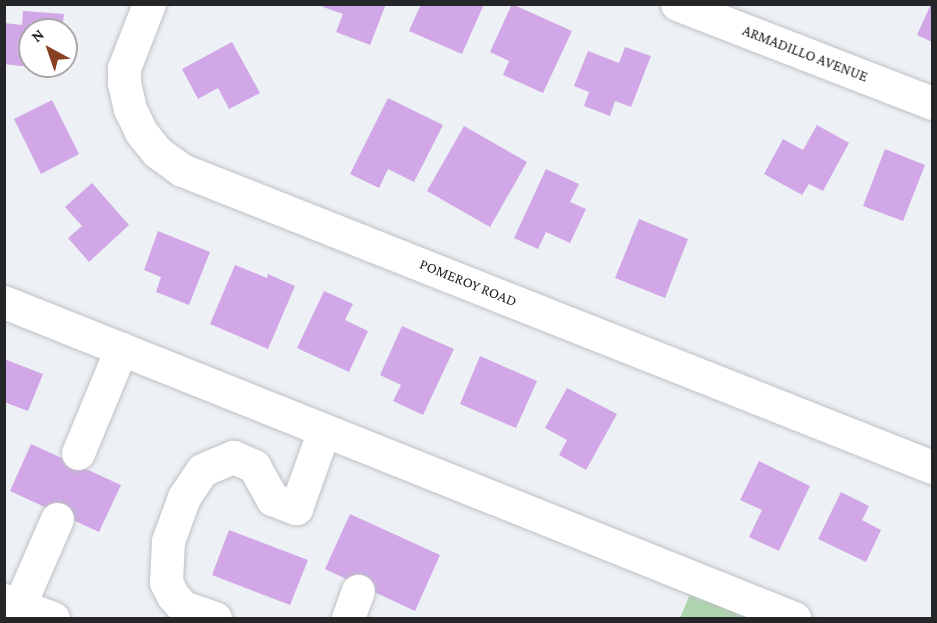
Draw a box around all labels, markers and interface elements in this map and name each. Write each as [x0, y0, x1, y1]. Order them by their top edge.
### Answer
north arrow [18, 18, 78, 78]
street label: ARMADILLO AVENUE [740, 22, 870, 86]
text: N [28, 25, 47, 45]
street label: POMEROY ROAD [417, 255, 519, 311]

